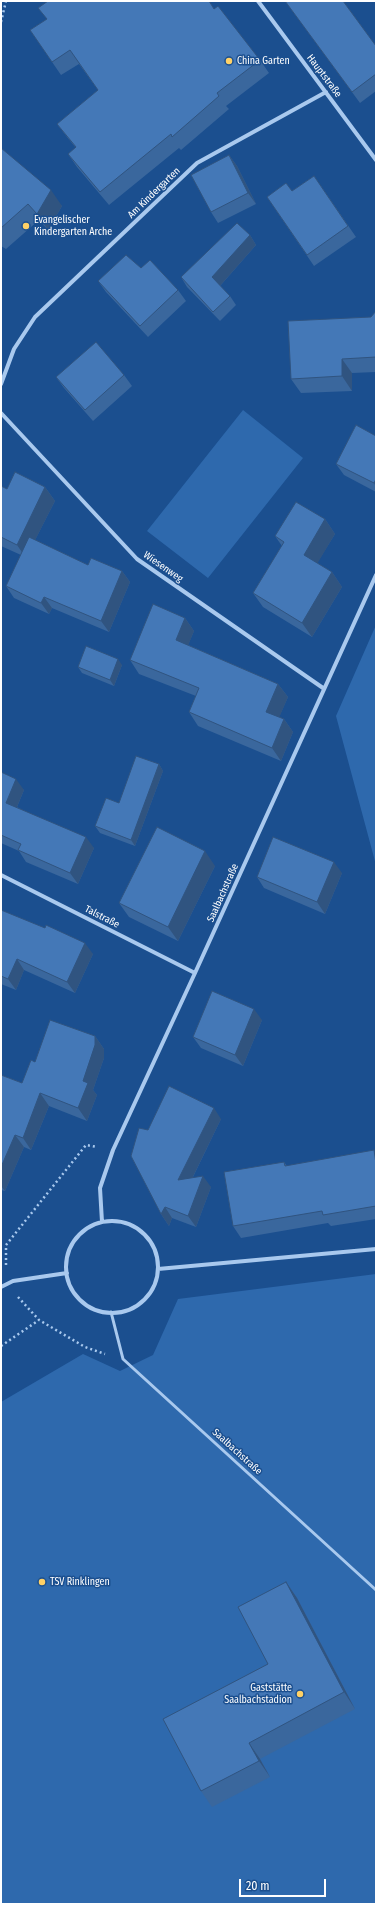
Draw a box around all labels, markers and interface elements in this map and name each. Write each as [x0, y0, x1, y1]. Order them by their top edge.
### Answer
street label: Hauptstraße [304, 52, 344, 100]
place label: China Garten [237, 55, 290, 67]
marker: China Garten [224, 56, 234, 66]
street label: Am Kindergarten [125, 165, 183, 221]
place label: Evangelischer Kindergarten Arche [34, 214, 112, 238]
marker: Evangelischer Kindergarten Arche [21, 221, 31, 231]
street label: Wiesenweg [141, 549, 185, 585]
street label: Saalbachstraße [205, 862, 241, 924]
street label: Talstraße [83, 903, 121, 931]
street label: Saalbachstraße [210, 1427, 264, 1477]
place label: TSV Rinklingen [50, 1576, 110, 1588]
marker: TSV Rinklingen [37, 1577, 47, 1587]
place label: Gaststätte Saalbachstadion [224, 1682, 292, 1706]
marker: Gaststätte Saalbachstadion [295, 1689, 305, 1699]
scale bar [241, 1871, 328, 1897]
text: 20 m [246, 1879, 270, 1893]

